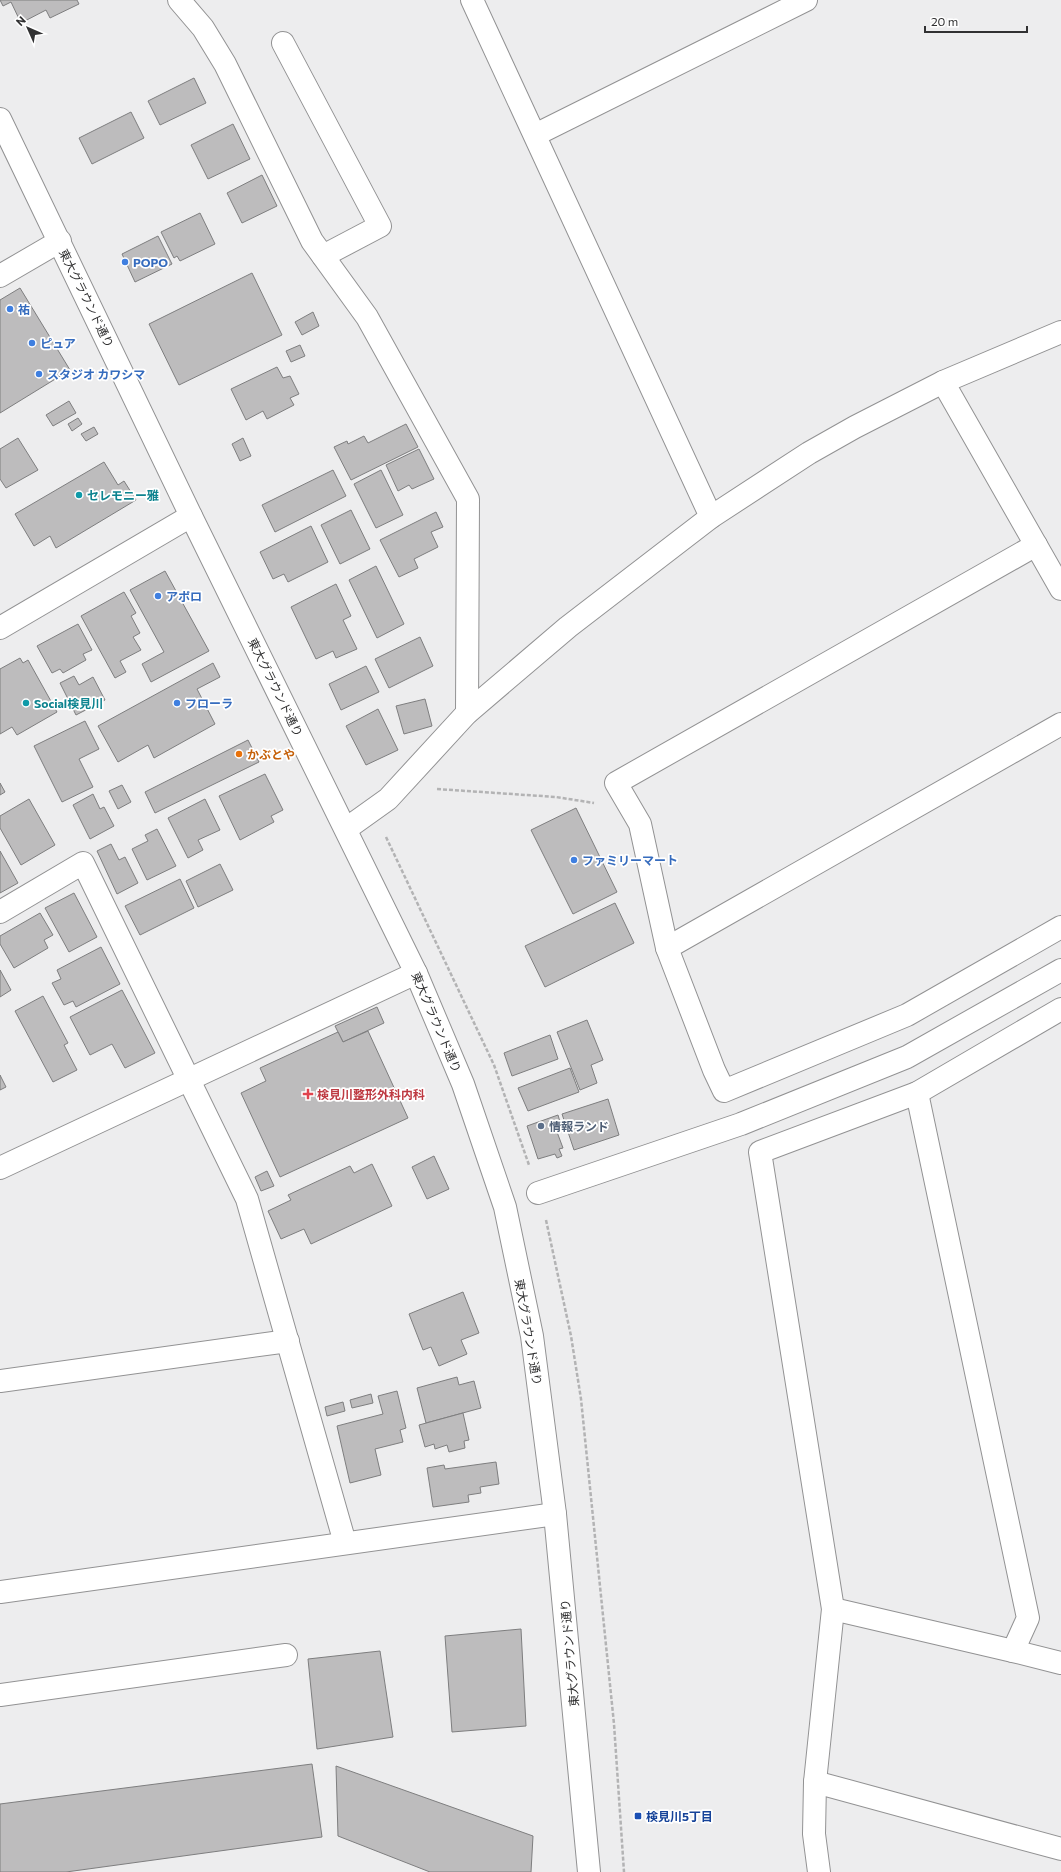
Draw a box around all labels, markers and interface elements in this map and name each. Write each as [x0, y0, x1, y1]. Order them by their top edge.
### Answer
north arrow [8, 8, 48, 48]
scale bar [925, 8, 1027, 34]
text: N [13, 13, 28, 28]
text: 20 m [931, 14, 958, 28]
street label: 東大グラウンド通り [57, 246, 117, 350]
place label: POPO [133, 255, 168, 269]
marker: POPO [120, 257, 130, 267]
place label: 祐 [18, 302, 30, 316]
marker: 祐 [5, 304, 15, 314]
place label: ピュア [40, 336, 76, 350]
marker: ピュア [27, 338, 37, 348]
place label: スタジオ カワシマ [47, 367, 145, 381]
marker: スタジオ カワシマ [34, 369, 44, 379]
place label: セレモニー雅 [87, 488, 159, 502]
marker: セレモニー雅 [74, 490, 84, 500]
place label: アポロ [166, 589, 202, 603]
marker: アポロ [153, 591, 163, 601]
street label: 東大グラウンド通り [246, 635, 306, 739]
place label: Social検見川 [34, 696, 103, 710]
place label: フローラ [185, 696, 233, 710]
marker: Social検見川 [21, 698, 31, 708]
marker: フローラ [172, 698, 182, 708]
place label: かぶとや [247, 747, 295, 761]
marker: かぶとや [234, 749, 244, 759]
place label: ファミリーマート [582, 853, 678, 867]
marker: ファミリーマート [569, 855, 579, 865]
street label: 東大グラウンド通り [409, 970, 465, 1074]
place label: 検見川整形外科内科 [317, 1087, 425, 1101]
marker: 検見川整形外科内科 [302, 1088, 314, 1100]
place label: 情報ランド [549, 1119, 609, 1133]
marker: 情報ランド [536, 1121, 546, 1131]
street label: 東大グラウンド通り [513, 1278, 545, 1386]
street label: 東大グラウンド通り [557, 1599, 581, 1707]
place label: 検見川5丁目 [646, 1809, 713, 1823]
marker: 検見川5丁目 [633, 1811, 643, 1821]

